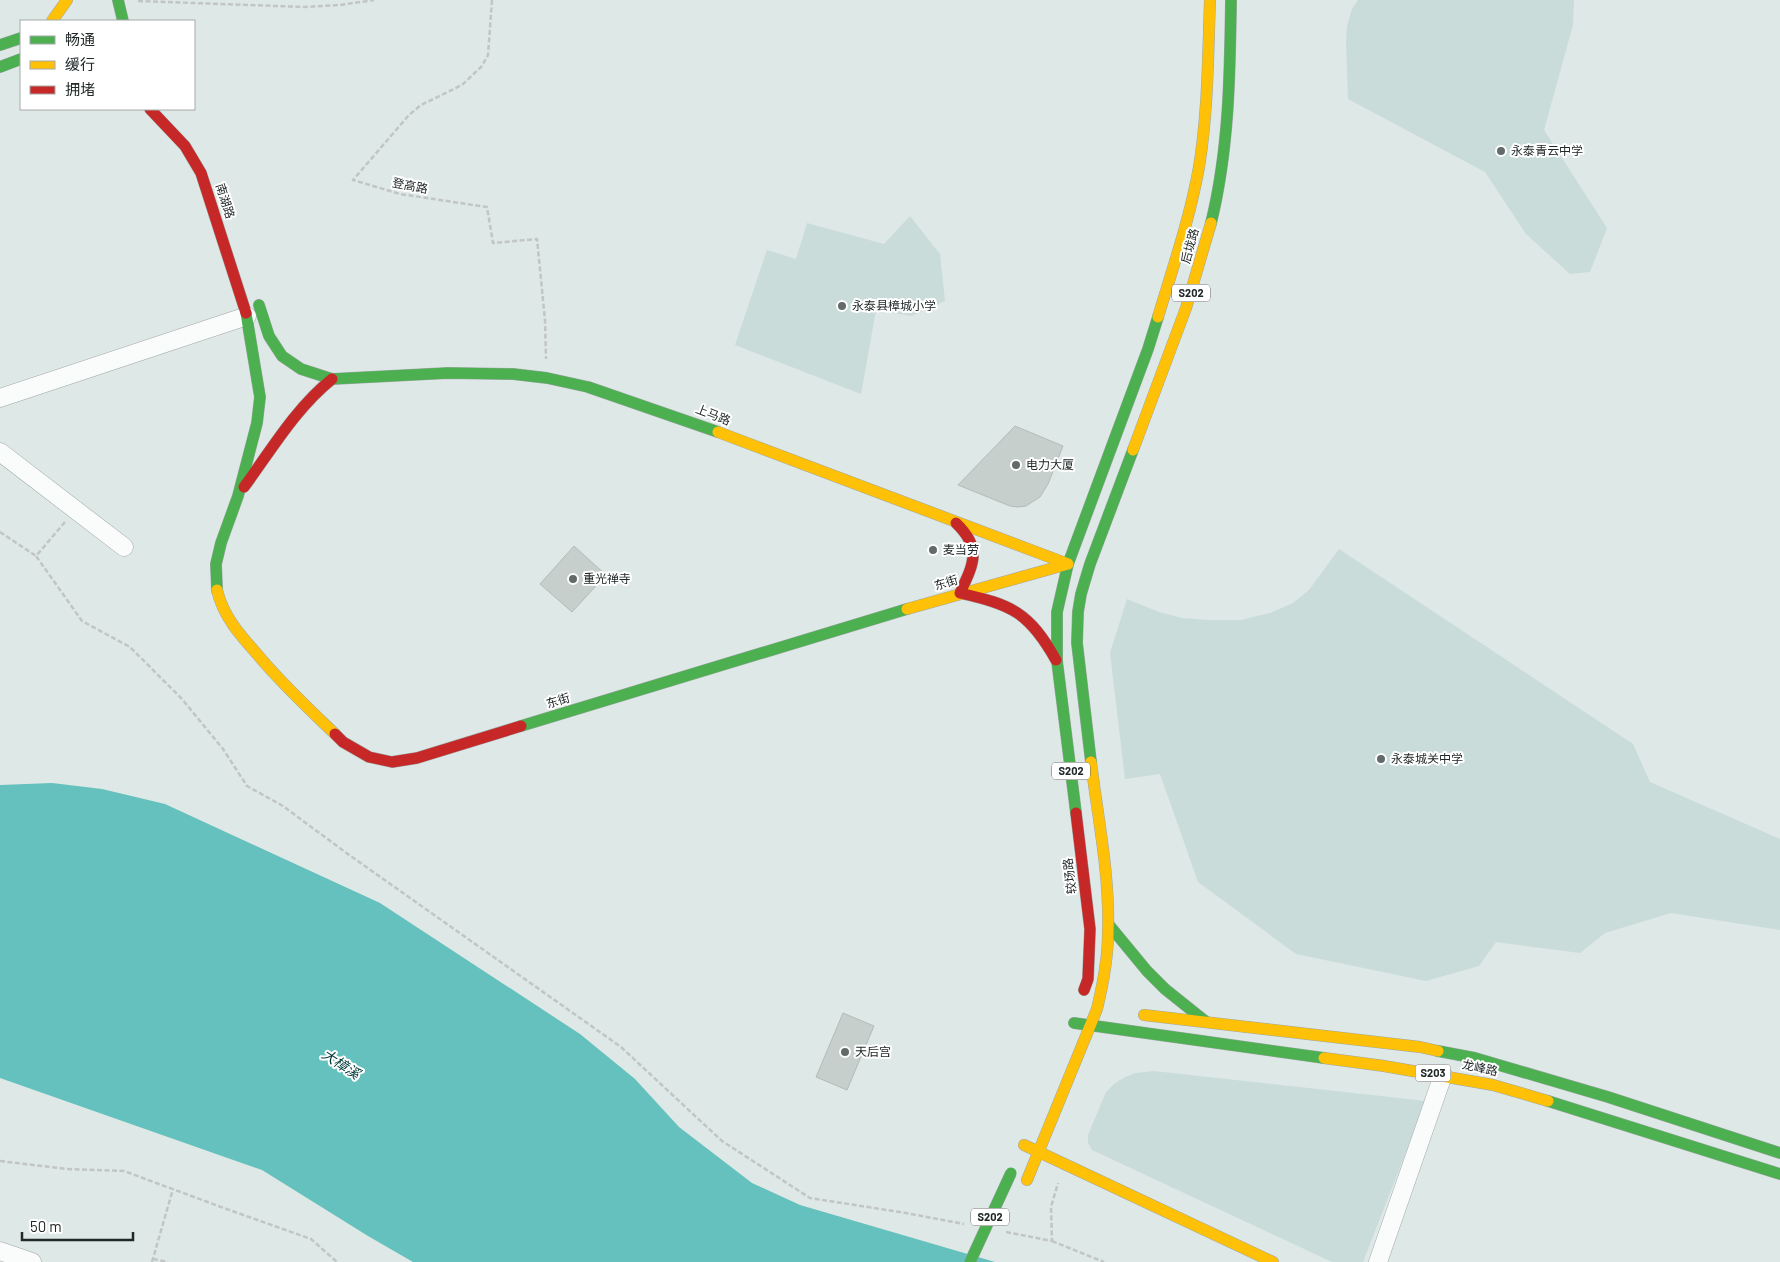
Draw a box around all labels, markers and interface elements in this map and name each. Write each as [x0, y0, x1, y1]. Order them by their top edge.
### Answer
legend [20, 20, 195, 110]
text: 畅通 [65, 30, 95, 48]
text: 缓行 [65, 55, 95, 73]
text: 拥堵 [65, 80, 95, 98]
place label: 永泰青云中学 [1511, 143, 1583, 157]
marker: 永泰青云中学 [1495, 145, 1507, 157]
street label: 登高路 [391, 175, 429, 195]
street label: 南湖路 [214, 181, 238, 220]
street label: 后垅路 [1178, 227, 1200, 265]
road number: S202 [1172, 284, 1210, 302]
place label: 永泰县樟城小学 [852, 298, 936, 312]
marker: 永泰县樟城小学 [836, 300, 848, 312]
street label: 上马路 [694, 401, 733, 427]
place label: 电力大厦 [1026, 457, 1074, 471]
marker: 电力大厦 [1010, 459, 1022, 471]
place label: 麦当劳 [943, 542, 979, 556]
marker: 麦当劳 [927, 544, 939, 556]
place label: 重光禅寺 [583, 571, 631, 585]
street label: 东街 [932, 572, 959, 592]
marker: 重光禅寺 [567, 573, 579, 585]
street label: 东街 [544, 690, 571, 710]
place label: 永泰城关中学 [1391, 751, 1463, 765]
marker: 永泰城关中学 [1375, 753, 1387, 765]
road number: S202 [1052, 762, 1090, 779]
street label: 较场路 [1060, 857, 1078, 895]
place label: 天后宫 [855, 1044, 891, 1058]
water label: 大樟溪 [319, 1045, 365, 1083]
marker: 天后宫 [839, 1046, 851, 1058]
street label: 龙峰路 [1461, 1056, 1499, 1078]
road number: S203 [1416, 1064, 1450, 1082]
road number: S202 [971, 1208, 1009, 1226]
scale bar [22, 1210, 134, 1242]
text: 50 m [30, 1217, 62, 1235]

